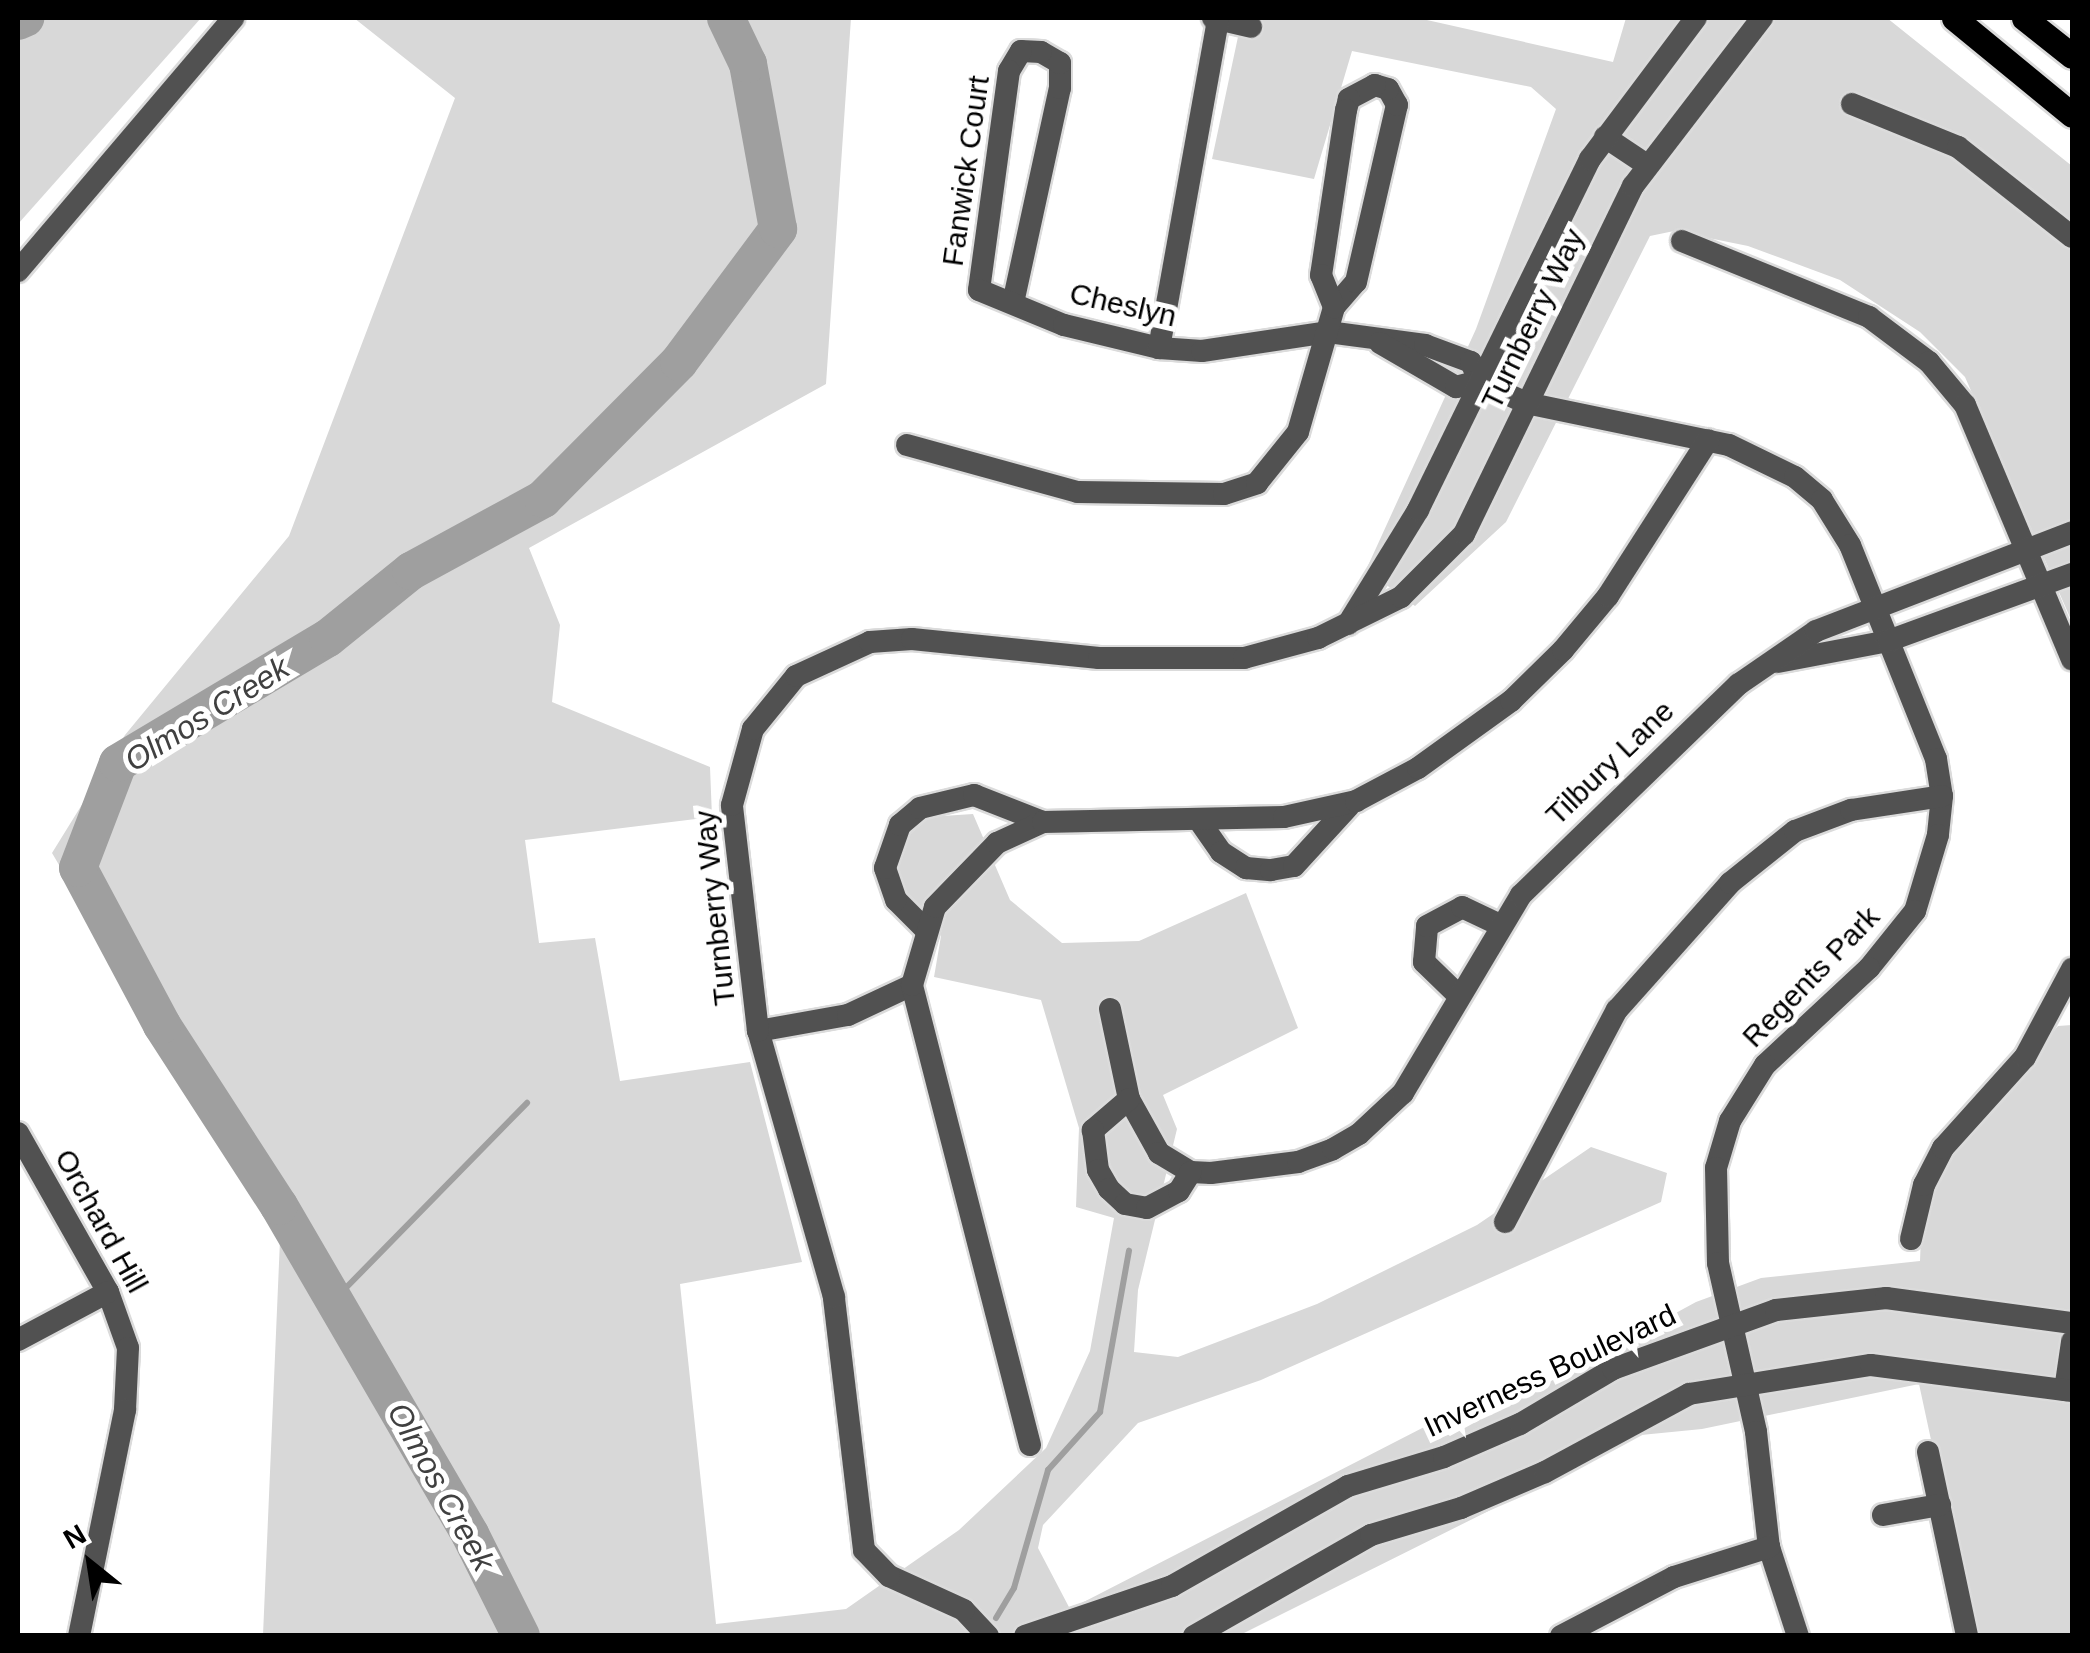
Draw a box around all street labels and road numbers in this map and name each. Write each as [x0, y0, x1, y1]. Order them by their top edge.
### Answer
street label: Fanwick Court [935, 74, 997, 268]
street label: Turnberry Way [1474, 223, 1592, 415]
street label: Cheslyn [1066, 275, 1180, 335]
street label: Tilbury Lane [1539, 693, 1681, 833]
street label: Turnberry Way [687, 809, 743, 1007]
street label: Regents Park [1735, 899, 1887, 1055]
street label: Orchard Hill [47, 1143, 155, 1299]
street label: Inverness Boulevard [1418, 1297, 1682, 1445]

